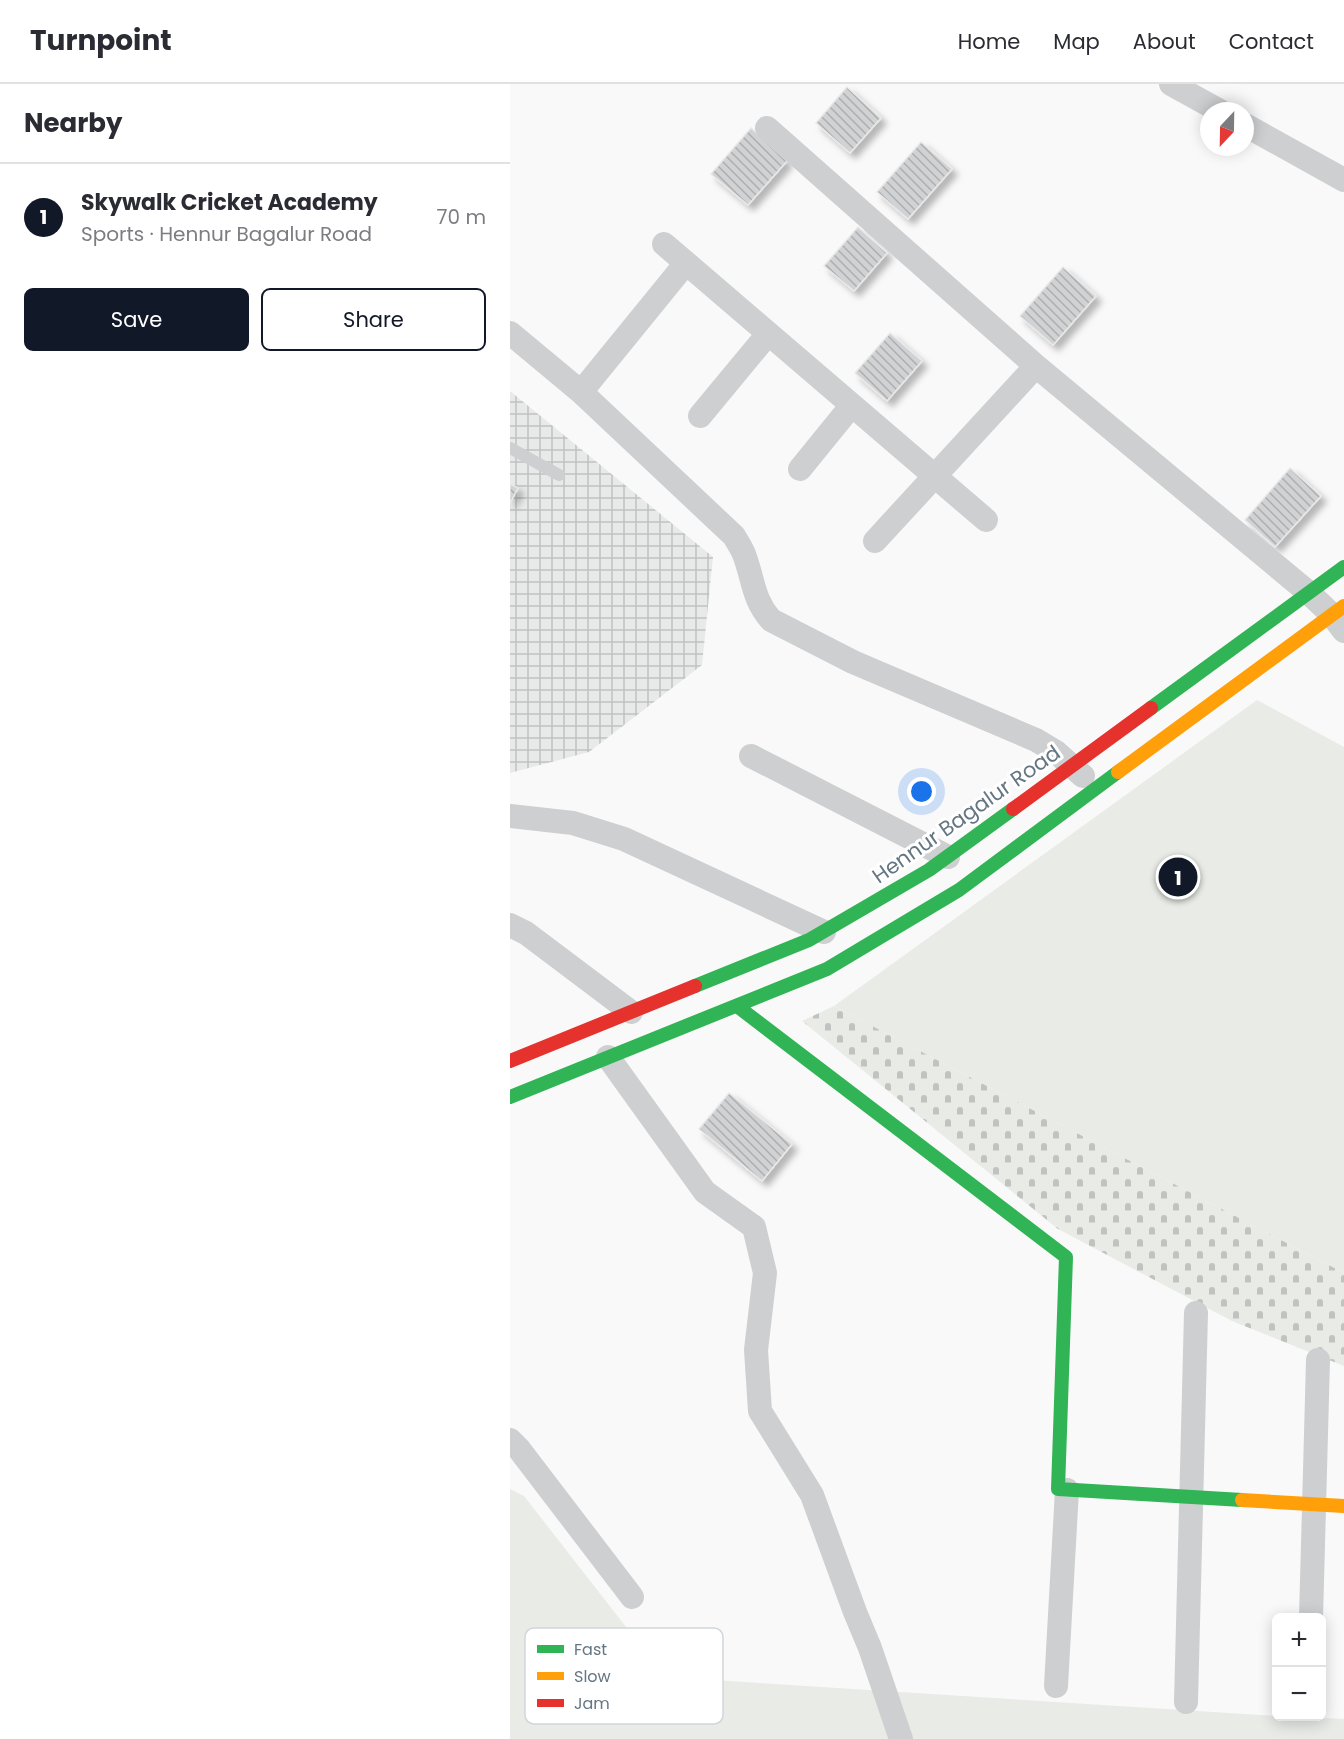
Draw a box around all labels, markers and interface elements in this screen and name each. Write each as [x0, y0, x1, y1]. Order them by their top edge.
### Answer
text: Turnpoint [30, 21, 172, 60]
text: Home [958, 27, 1020, 56]
text: Map [1053, 27, 1100, 56]
text: About [1133, 27, 1196, 56]
text: Contact [1229, 27, 1314, 56]
north arrow [1200, 102, 1254, 156]
text: Nearby [24, 105, 122, 141]
text: Skywalk Cricket Academy [81, 187, 378, 218]
text: 1 [40, 203, 47, 231]
text: 70 m [437, 203, 486, 231]
text: Sports · Hennur Bagalur Road [81, 220, 372, 248]
button: Save [24, 288, 249, 351]
button: Share [261, 288, 486, 351]
street label: Hennur Bagalur Road [866, 738, 1066, 890]
your location [907, 777, 936, 806]
pin: 1 [1158, 854, 1198, 900]
map controls [1272, 1613, 1326, 1721]
button: + [1272, 1613, 1326, 1667]
legend [525, 1628, 723, 1724]
text: Fast [574, 1638, 607, 1661]
text: Slow [574, 1665, 611, 1688]
button: − [1272, 1667, 1326, 1721]
text: Jam [574, 1692, 610, 1715]

